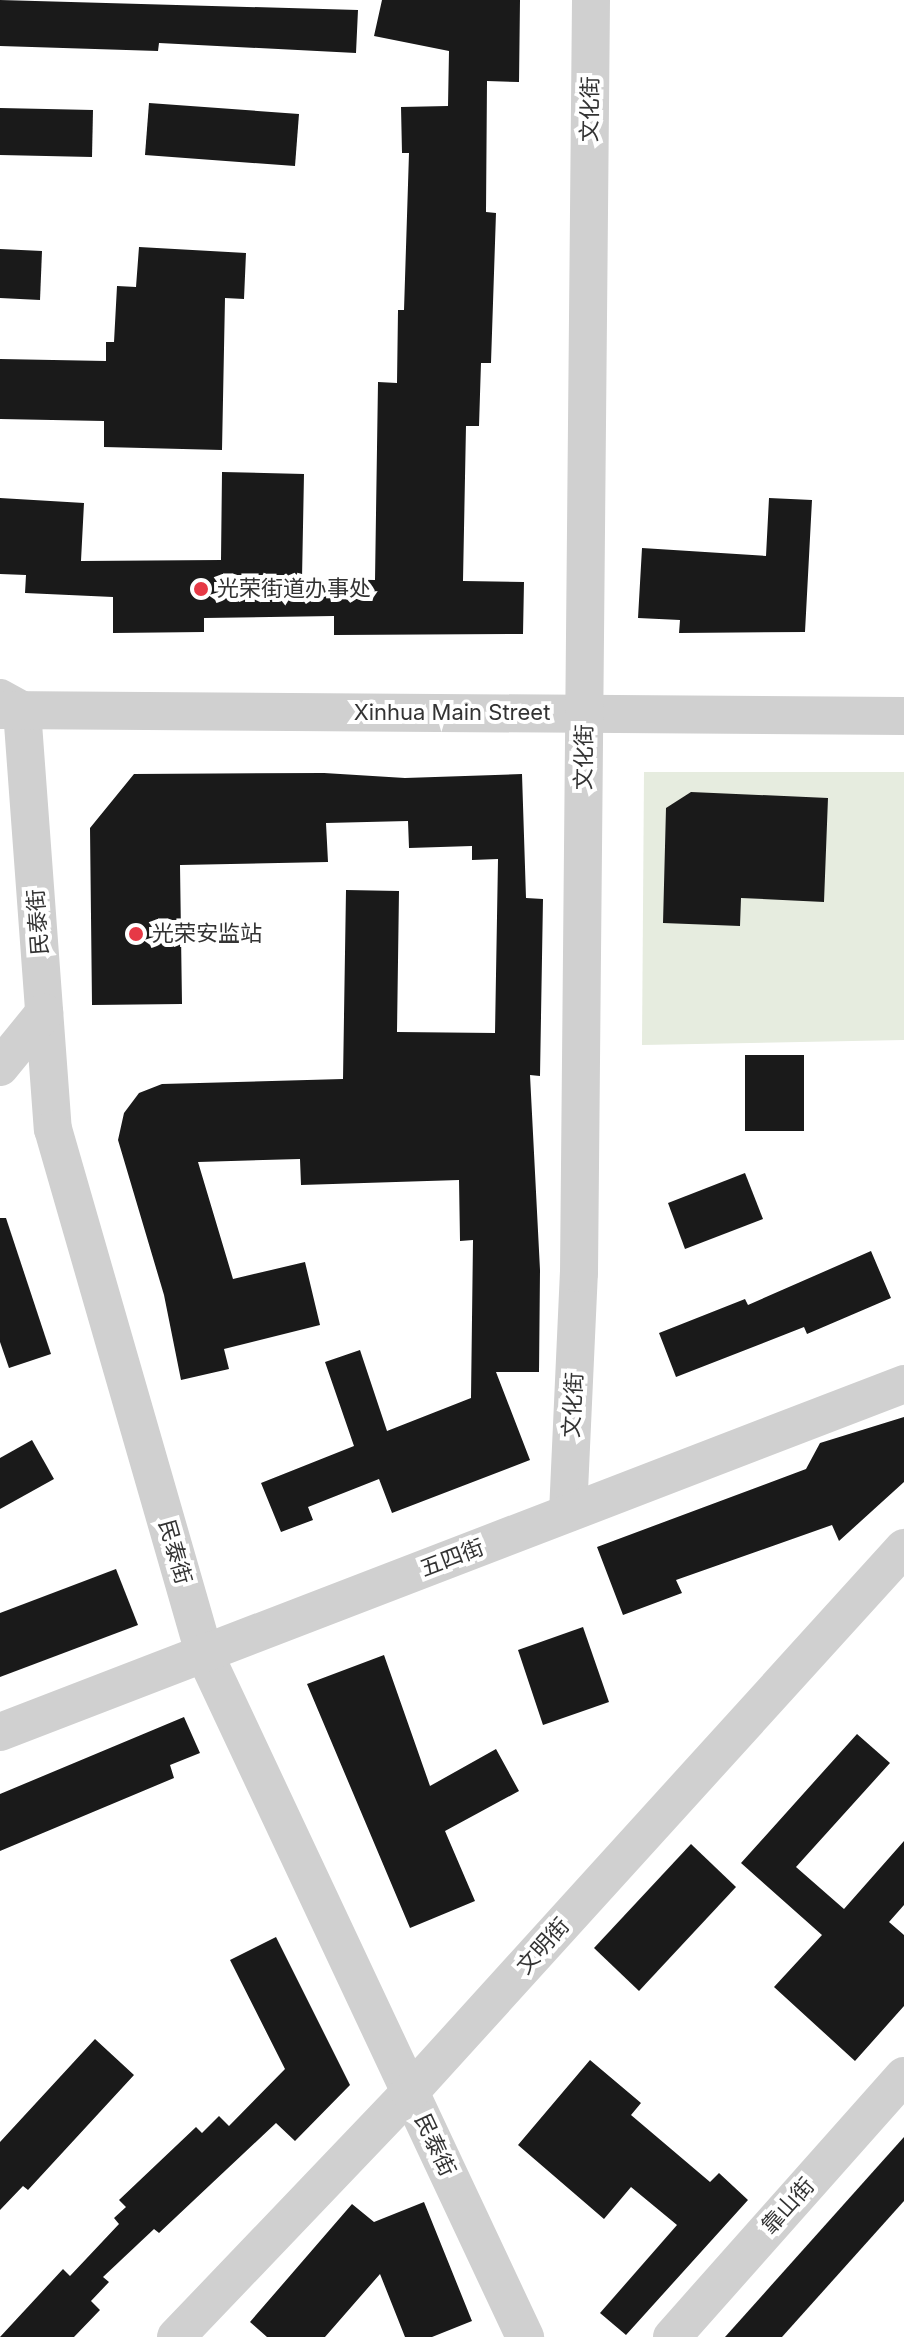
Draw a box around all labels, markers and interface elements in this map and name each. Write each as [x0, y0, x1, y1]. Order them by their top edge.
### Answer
street label: 文化街 [576, 76, 604, 142]
place label: 光荣街道办事处 [217, 576, 371, 602]
marker: 光荣街道办事处 [192, 580, 210, 598]
street label: Xinhua Main Street [354, 700, 550, 726]
street label: 文化街 [570, 724, 598, 790]
street label: 民泰街 [23, 888, 53, 956]
place label: 光荣安监站 [152, 921, 262, 947]
marker: 光荣安监站 [127, 925, 145, 943]
street label: 文化街 [558, 1371, 588, 1439]
street label: 民泰街 [153, 1517, 197, 1587]
street label: 五四街 [416, 1534, 488, 1582]
street label: 文明街 [511, 1913, 575, 1979]
street label: 民泰街 [409, 2110, 461, 2180]
street label: 靠山街 [756, 2173, 820, 2239]

